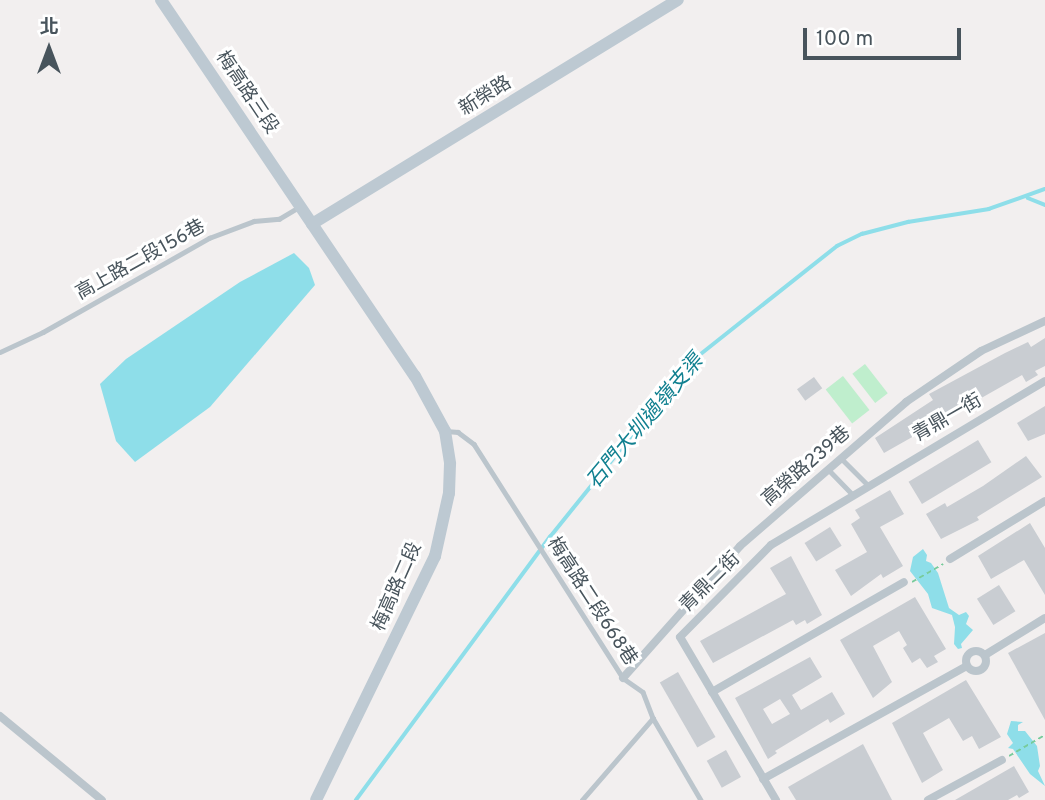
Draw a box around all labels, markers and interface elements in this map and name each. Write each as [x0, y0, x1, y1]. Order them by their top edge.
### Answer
north arrow [14, 14, 84, 84]
scale bar [807, 14, 964, 58]
text: 北 [39, 16, 59, 40]
text: 100 m [816, 26, 873, 53]
street label: 梅高路三段 [210, 47, 282, 139]
street label: 新榮路 [456, 72, 516, 122]
street label: 高上路二段156巷 [72, 216, 210, 306]
water label: 石門大圳過嶺支渠 [582, 350, 710, 494]
street label: 青鼎一街 [909, 390, 987, 448]
street label: 高榮路239巷 [758, 422, 856, 512]
street label: 梅高路二段668巷 [541, 534, 641, 670]
street label: 梅高路二段 [368, 539, 428, 635]
street label: 青鼎二街 [676, 548, 746, 618]

